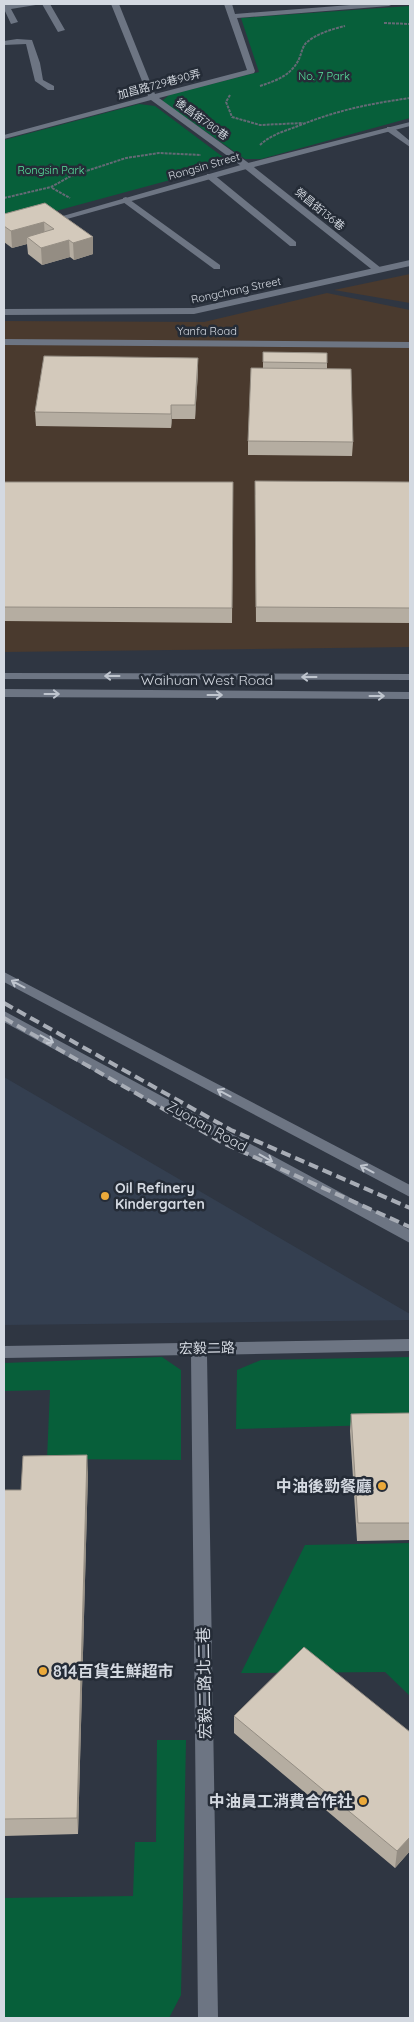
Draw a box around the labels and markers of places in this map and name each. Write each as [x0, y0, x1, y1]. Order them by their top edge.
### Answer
place label: Oil Refinery Kindergarten [115, 1179, 205, 1213]
marker: Oil Refinery Kindergarten [99, 1190, 111, 1202]
place label: 中油後勁餐廳 [276, 1476, 372, 1496]
marker: 中油後勁餐廳 [376, 1480, 388, 1492]
place label: 814百貨生鮮超市 [53, 1661, 173, 1681]
marker: 814百貨生鮮超市 [37, 1665, 49, 1677]
place label: 中油員工消費合作社 [209, 1791, 353, 1811]
marker: 中油員工消費合作社 [357, 1795, 369, 1807]

